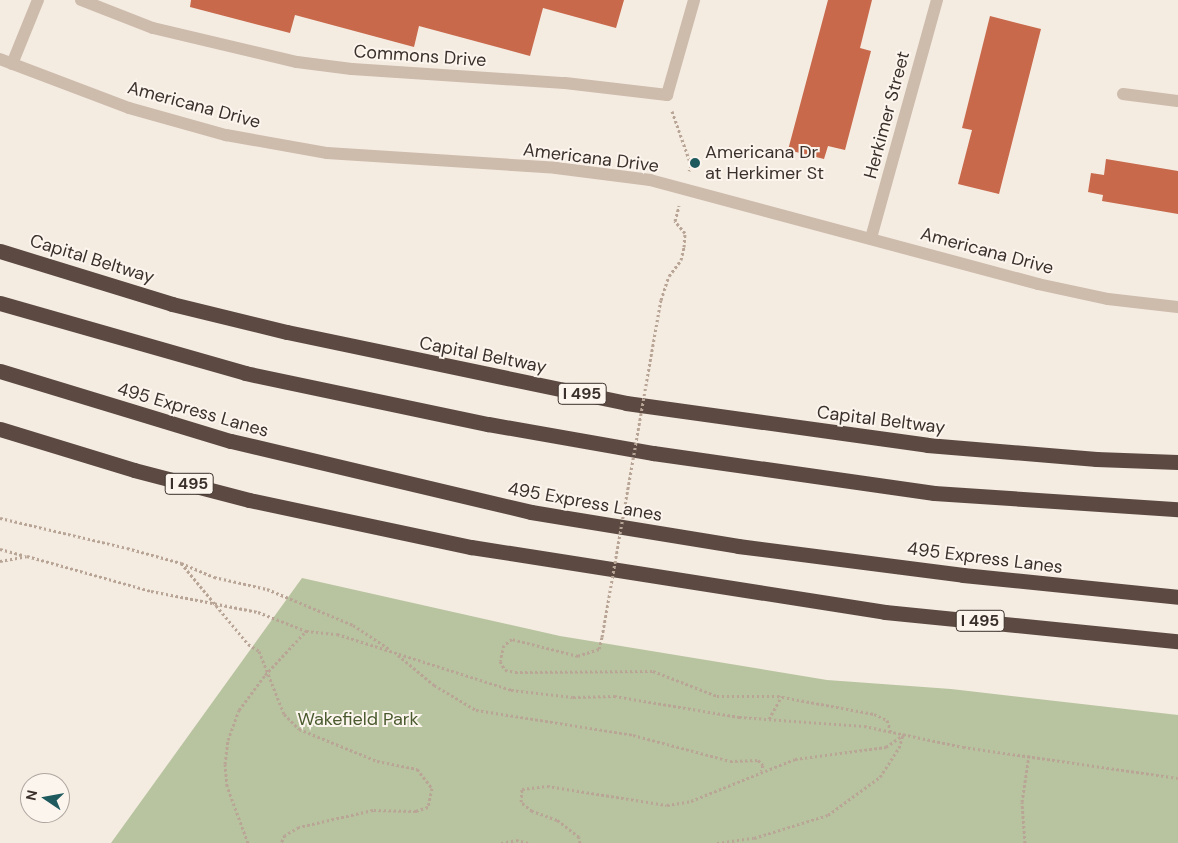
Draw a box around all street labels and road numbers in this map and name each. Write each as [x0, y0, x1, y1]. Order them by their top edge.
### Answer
street label: Commons Drive [353, 41, 487, 71]
street label: Herkimer Street [860, 49, 914, 181]
street label: Americana Drive [125, 77, 263, 133]
street label: Americana Drive [522, 139, 660, 177]
street label: Americana Drive [918, 223, 1056, 279]
street label: Capital Beltway [27, 230, 157, 288]
street label: Capital Beltway [418, 332, 548, 378]
street label: 495 Express Lanes [115, 378, 271, 442]
road number: I 495 [557, 380, 607, 408]
street label: Capital Beltway [816, 401, 946, 439]
road number: I 495 [164, 470, 214, 498]
street label: 495 Express Lanes [506, 478, 664, 526]
street label: 495 Express Lanes [906, 538, 1064, 578]
road number: I 495 [955, 608, 1005, 634]

